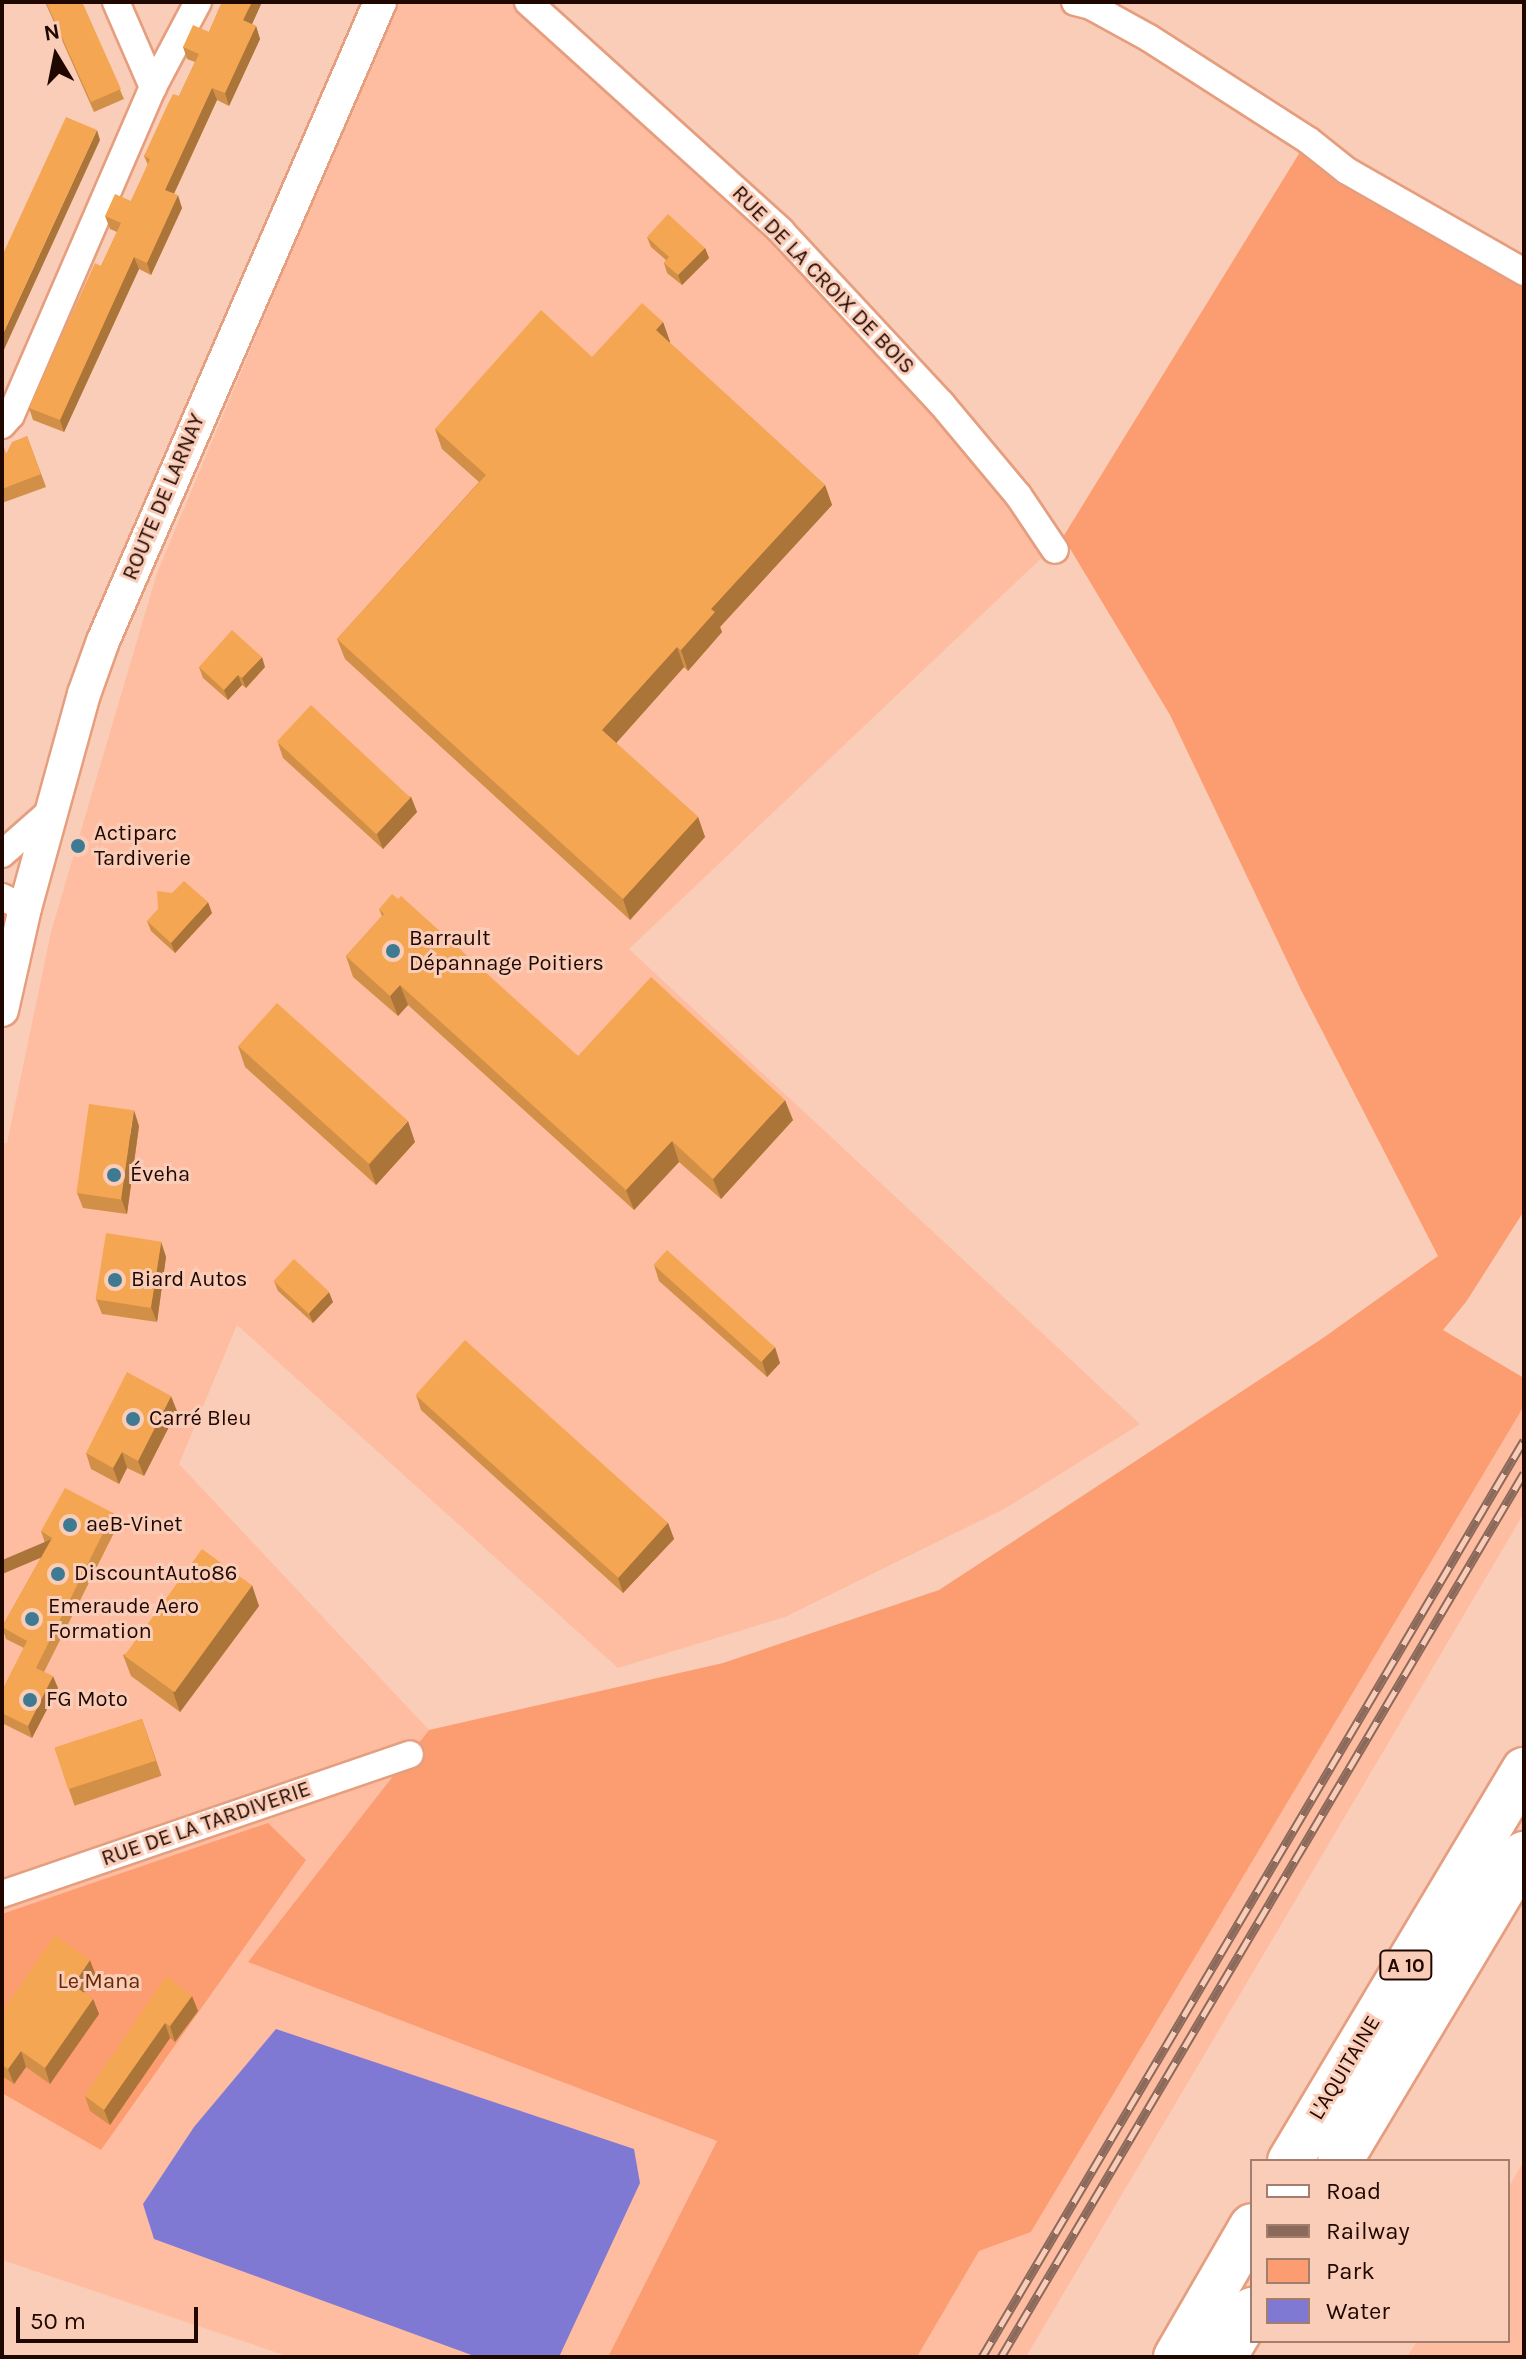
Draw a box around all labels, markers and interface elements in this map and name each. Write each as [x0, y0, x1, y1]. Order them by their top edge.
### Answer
north arrow [16, 16, 96, 96]
text: N [42, 18, 62, 47]
street label: RUE DE LA CROIX DE BOIS [726, 180, 920, 380]
street label: ROUTE DE LARNAY [117, 410, 211, 584]
place label: Actiparc Tardiverie [94, 820, 191, 872]
marker: Actiparc Tardiverie [69, 837, 87, 855]
place label: Barrault Dépannage Poitiers [409, 925, 604, 976]
marker: Barrault Dépannage Poitiers [384, 942, 402, 960]
place label: Éveha [130, 1162, 190, 1188]
marker: Éveha [105, 1166, 123, 1184]
place label: Biard Autos [131, 1267, 247, 1293]
marker: Biard Autos [106, 1271, 124, 1289]
place label: Carré Bleu [149, 1406, 251, 1432]
marker: Carré Bleu [124, 1410, 142, 1428]
place label: aeB-Vinet [86, 1512, 183, 1538]
marker: aeB-Vinet [61, 1516, 79, 1534]
place label: DiscountAuto86 [74, 1561, 237, 1587]
marker: DiscountAuto86 [49, 1565, 67, 1583]
place label: Emeraude Aero Formation [48, 1593, 199, 1644]
marker: Emeraude Aero Formation [23, 1610, 41, 1628]
place label: FG Moto [46, 1687, 128, 1713]
marker: FG Moto [21, 1691, 39, 1709]
street label: RUE DE LA TARDIVERIE [98, 1776, 314, 1872]
road number: A 10 [1378, 1949, 1434, 1981]
park label: Le Mana [58, 1969, 140, 1995]
street label: L'AQUITAINE [1304, 2011, 1386, 2125]
legend [1250, 2159, 1510, 2343]
text: Road [1326, 2177, 1381, 2205]
text: Railway [1326, 2217, 1410, 2245]
text: Park [1326, 2257, 1375, 2285]
scale bar [20, 2291, 202, 2341]
text: Water [1326, 2297, 1390, 2325]
text: 50 m [30, 2307, 86, 2335]

